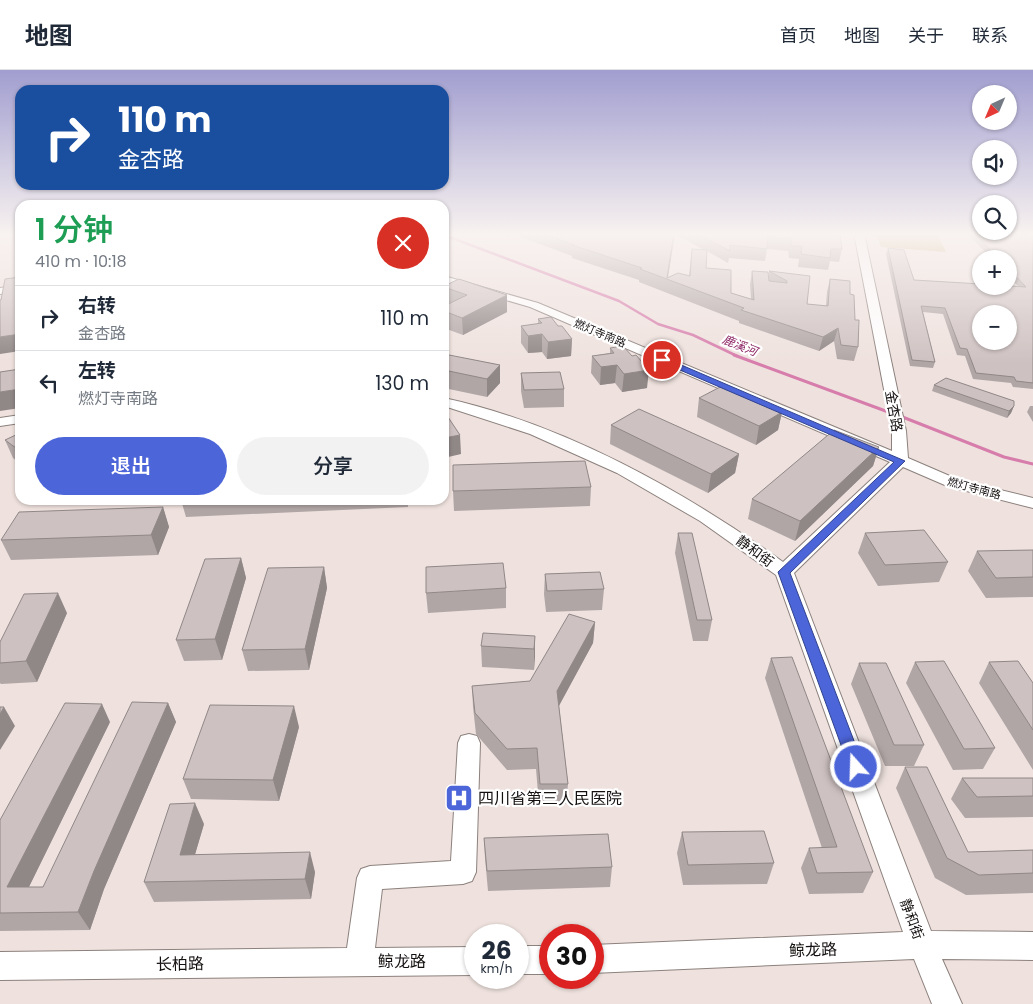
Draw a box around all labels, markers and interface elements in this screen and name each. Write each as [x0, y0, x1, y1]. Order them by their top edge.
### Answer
text: 地图 [25, 19, 73, 52]
text: 首页 [780, 23, 816, 48]
text: 地图 [844, 23, 880, 48]
text: 关于 [908, 23, 944, 48]
text: 联系 [972, 23, 1008, 48]
north arrow [972, 85, 1018, 130]
map controls [972, 85, 1017, 350]
text: 110 m [118, 95, 212, 144]
icon: right [35, 105, 100, 170]
button: sound [972, 140, 1017, 185]
text: 金杏路 [118, 144, 184, 175]
button: search [972, 195, 1017, 240]
text: 1 分钟 [35, 208, 113, 251]
button: close [377, 217, 429, 269]
text: 410 m · 10:18 [35, 250, 127, 273]
button: + [972, 250, 1017, 295]
text: 右转 [78, 292, 116, 319]
icon: right [35, 304, 63, 332]
text: 110 m [380, 305, 429, 332]
button: − [972, 305, 1017, 350]
street label: 燃灯寺南路 [572, 315, 628, 351]
text: 金杏路 [78, 322, 126, 345]
water label: 鹿溪河 [720, 330, 762, 360]
pin [641, 339, 683, 381]
icon: arrive [648, 346, 676, 374]
text: 左转 [78, 357, 116, 384]
icon: left [35, 369, 63, 397]
text: 130 m [375, 370, 429, 397]
text: 燃灯寺南路 [78, 387, 158, 410]
street label: 金杏路 [881, 389, 907, 433]
button: 退出 [35, 437, 227, 495]
button: 分享 [237, 437, 429, 495]
street label: 燃灯寺南路 [945, 473, 1003, 503]
street label: 静和街 [732, 531, 778, 571]
position arrow [829, 740, 881, 792]
hospital icon: 四川省第三人民医院 [444, 783, 474, 813]
place label: 四川省第三人民医院 [478, 787, 622, 810]
street label: 静和街 [895, 896, 929, 942]
speed limit sign: 30 [539, 924, 604, 989]
text: 26 [481, 933, 512, 968]
street label: 鲸龙路 [789, 938, 837, 962]
street label: 鲸龙路 [378, 950, 426, 973]
street label: 长柏路 [156, 952, 204, 976]
text: km/h [481, 960, 512, 977]

